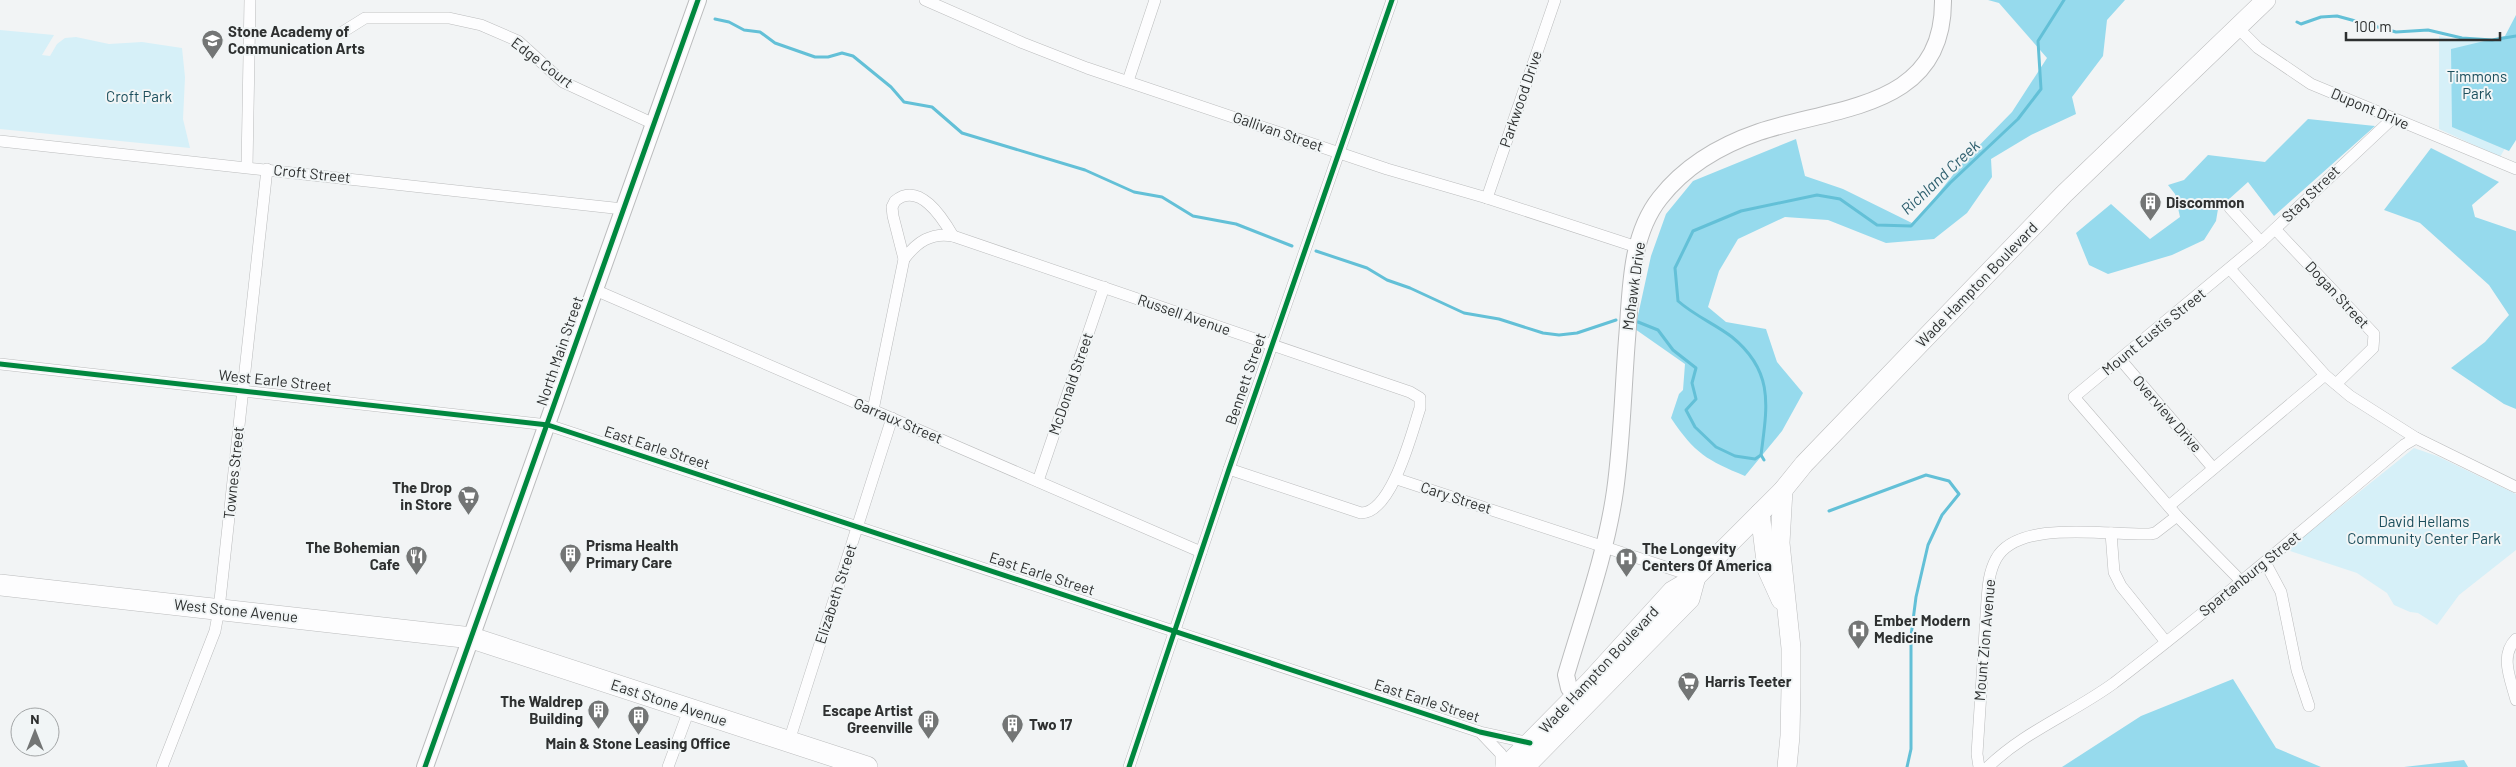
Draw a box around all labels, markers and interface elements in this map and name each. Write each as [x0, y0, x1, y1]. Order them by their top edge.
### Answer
scale bar [2346, 10, 2500, 42]
text: 100 m [2354, 17, 2392, 35]
place label: Stone Academy of Communication Arts [228, 22, 365, 57]
school or university icon: Stone Academy of Communication Arts [200, 29, 224, 60]
street label: Edge Court [508, 33, 577, 91]
street label: Parkwood Drive [1495, 48, 1545, 149]
park label: Timmons Park [2447, 67, 2507, 102]
street label: Dupont Drive [2328, 83, 2412, 133]
park label: Croft Park [106, 87, 172, 105]
street label: Gallivan Street [1231, 107, 1326, 155]
water label: Richland Creek [1896, 135, 1983, 218]
street label: Croft Street [273, 160, 351, 186]
street label: Stag Street [2277, 161, 2343, 225]
building icon: Discommon [2138, 191, 2162, 222]
place label: Discommon [2166, 193, 2245, 211]
street label: Wade Hampton Boulevard [1912, 218, 2041, 351]
street label: Mohawk Drive [1618, 240, 1648, 331]
street label: Dogan Street [2302, 257, 2373, 332]
street label: Mount Eustis Street [2098, 284, 2209, 379]
street label: Russell Avenue [1136, 290, 1233, 338]
street label: North Main Street [532, 293, 586, 408]
street label: McDonald Street [1044, 330, 1096, 437]
street label: Bennett Street [1221, 330, 1269, 427]
street label: West Earle Street [218, 365, 333, 395]
street label: Overview Drive [2129, 371, 2206, 456]
street label: Garraux Street [851, 393, 945, 447]
street label: East Earle Street [602, 421, 712, 473]
street label: Townes Street [219, 426, 247, 520]
street label: Cary Street [1419, 477, 1494, 517]
place label: The Drop in Store [392, 478, 452, 513]
supermarket icon: The Drop in Store [456, 485, 480, 516]
park label: David Hellams Community Center Park [2347, 512, 2501, 547]
street label: Spartanburg Street [2195, 527, 2304, 620]
place label: Prisma Health Primary Care [586, 536, 679, 571]
place label: The Bohemian Cafe [305, 538, 400, 573]
place label: The Longevity Centers Of America [1642, 539, 1772, 574]
street label: Elizabeth Street [810, 541, 860, 646]
building icon: Prisma Health Primary Care [558, 543, 582, 574]
restaurant icon: The Bohemian Cafe [404, 545, 428, 576]
hospital icon: The Longevity Centers Of America [1614, 546, 1638, 577]
street label: East Earle Street [987, 547, 1097, 599]
street label: Mount Zion Avenue [1970, 578, 1998, 702]
street label: West Stone Avenue [173, 595, 299, 625]
street label: Wade Hampton Boulevard [1535, 602, 1662, 737]
place label: Ember Modern Medicine [1874, 611, 1970, 646]
hospital icon: Ember Modern Medicine [1846, 618, 1870, 649]
supermarket icon: Harris Teeter [1677, 670, 1701, 701]
place label: Harris Teeter [1705, 672, 1792, 690]
street label: East Earle Street [1372, 674, 1482, 726]
street label: East Stone Avenue [609, 675, 730, 729]
place label: The Waldrep Building [500, 692, 583, 727]
building icon: The Waldrep Building [587, 699, 611, 730]
place label: Escape Artist Greenville [822, 701, 913, 736]
building icon: Main & Stone Leasing Office [626, 704, 650, 735]
north arrow [10, 707, 60, 757]
building icon: Escape Artist Greenville [917, 708, 941, 739]
text: N [30, 710, 40, 727]
building icon: Two 17 [1001, 713, 1025, 744]
place label: Two 17 [1029, 715, 1073, 733]
place label: Main & Stone Leasing Office [545, 734, 731, 752]

